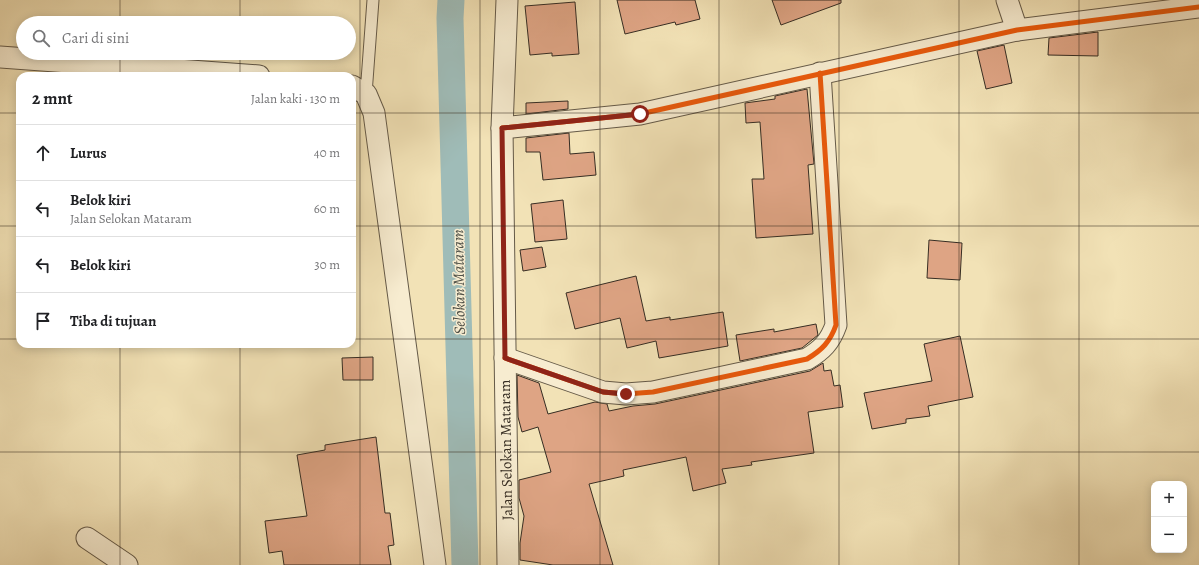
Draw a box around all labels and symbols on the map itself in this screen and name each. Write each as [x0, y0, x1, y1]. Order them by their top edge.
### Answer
route start [631, 105, 649, 123]
water label: Selokan Mataram [447, 229, 471, 335]
street label: Jalan Selokan Mataram [495, 379, 517, 520]
route end [617, 385, 635, 403]

